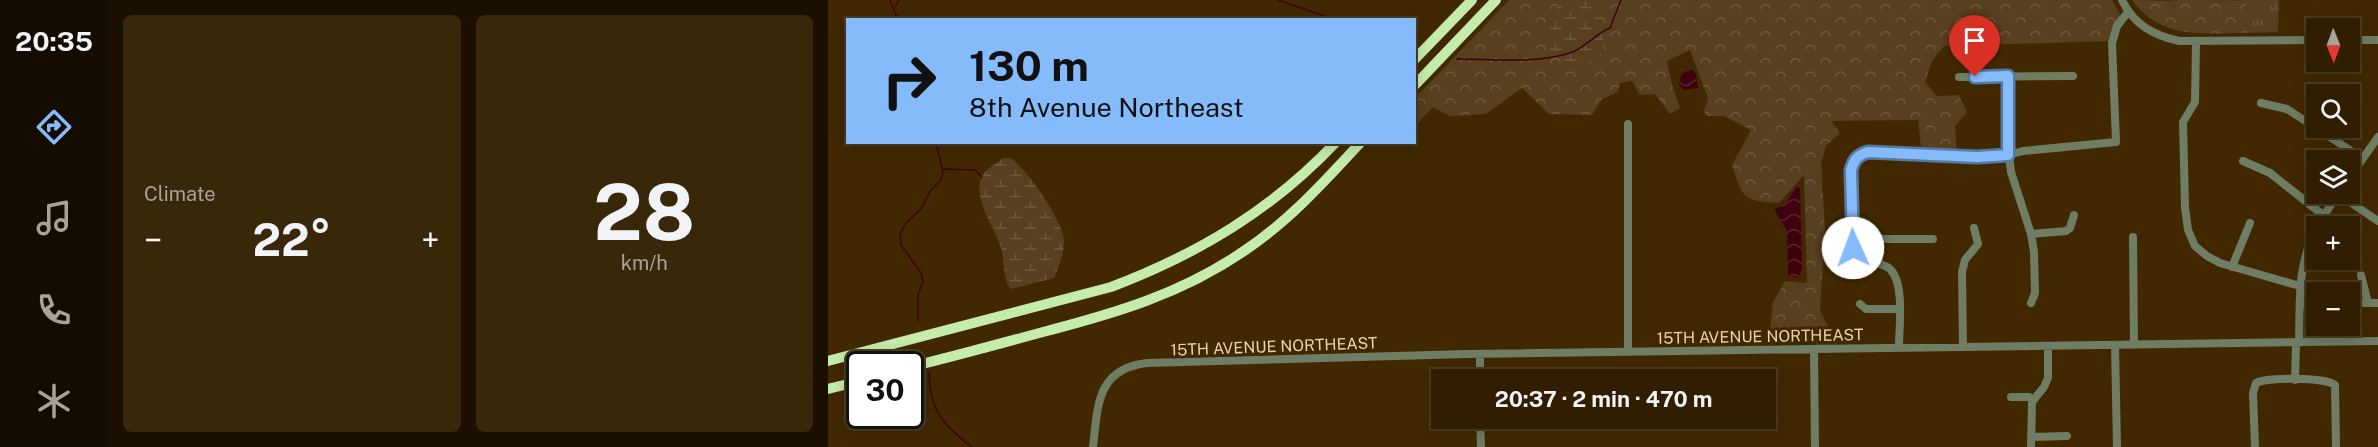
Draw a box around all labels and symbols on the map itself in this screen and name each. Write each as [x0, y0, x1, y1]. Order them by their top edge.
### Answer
pin [1949, 15, 2000, 77]
north arrow [2306, 18, 2360, 72]
position arrow [1821, 216, 1885, 280]
street label: 15TH AVENUE NORTHEAST [1656, 325, 1864, 348]
street label: 15TH AVENUE NORTHEAST [1170, 333, 1378, 360]
speed limit sign: 30 [846, 351, 924, 429]

